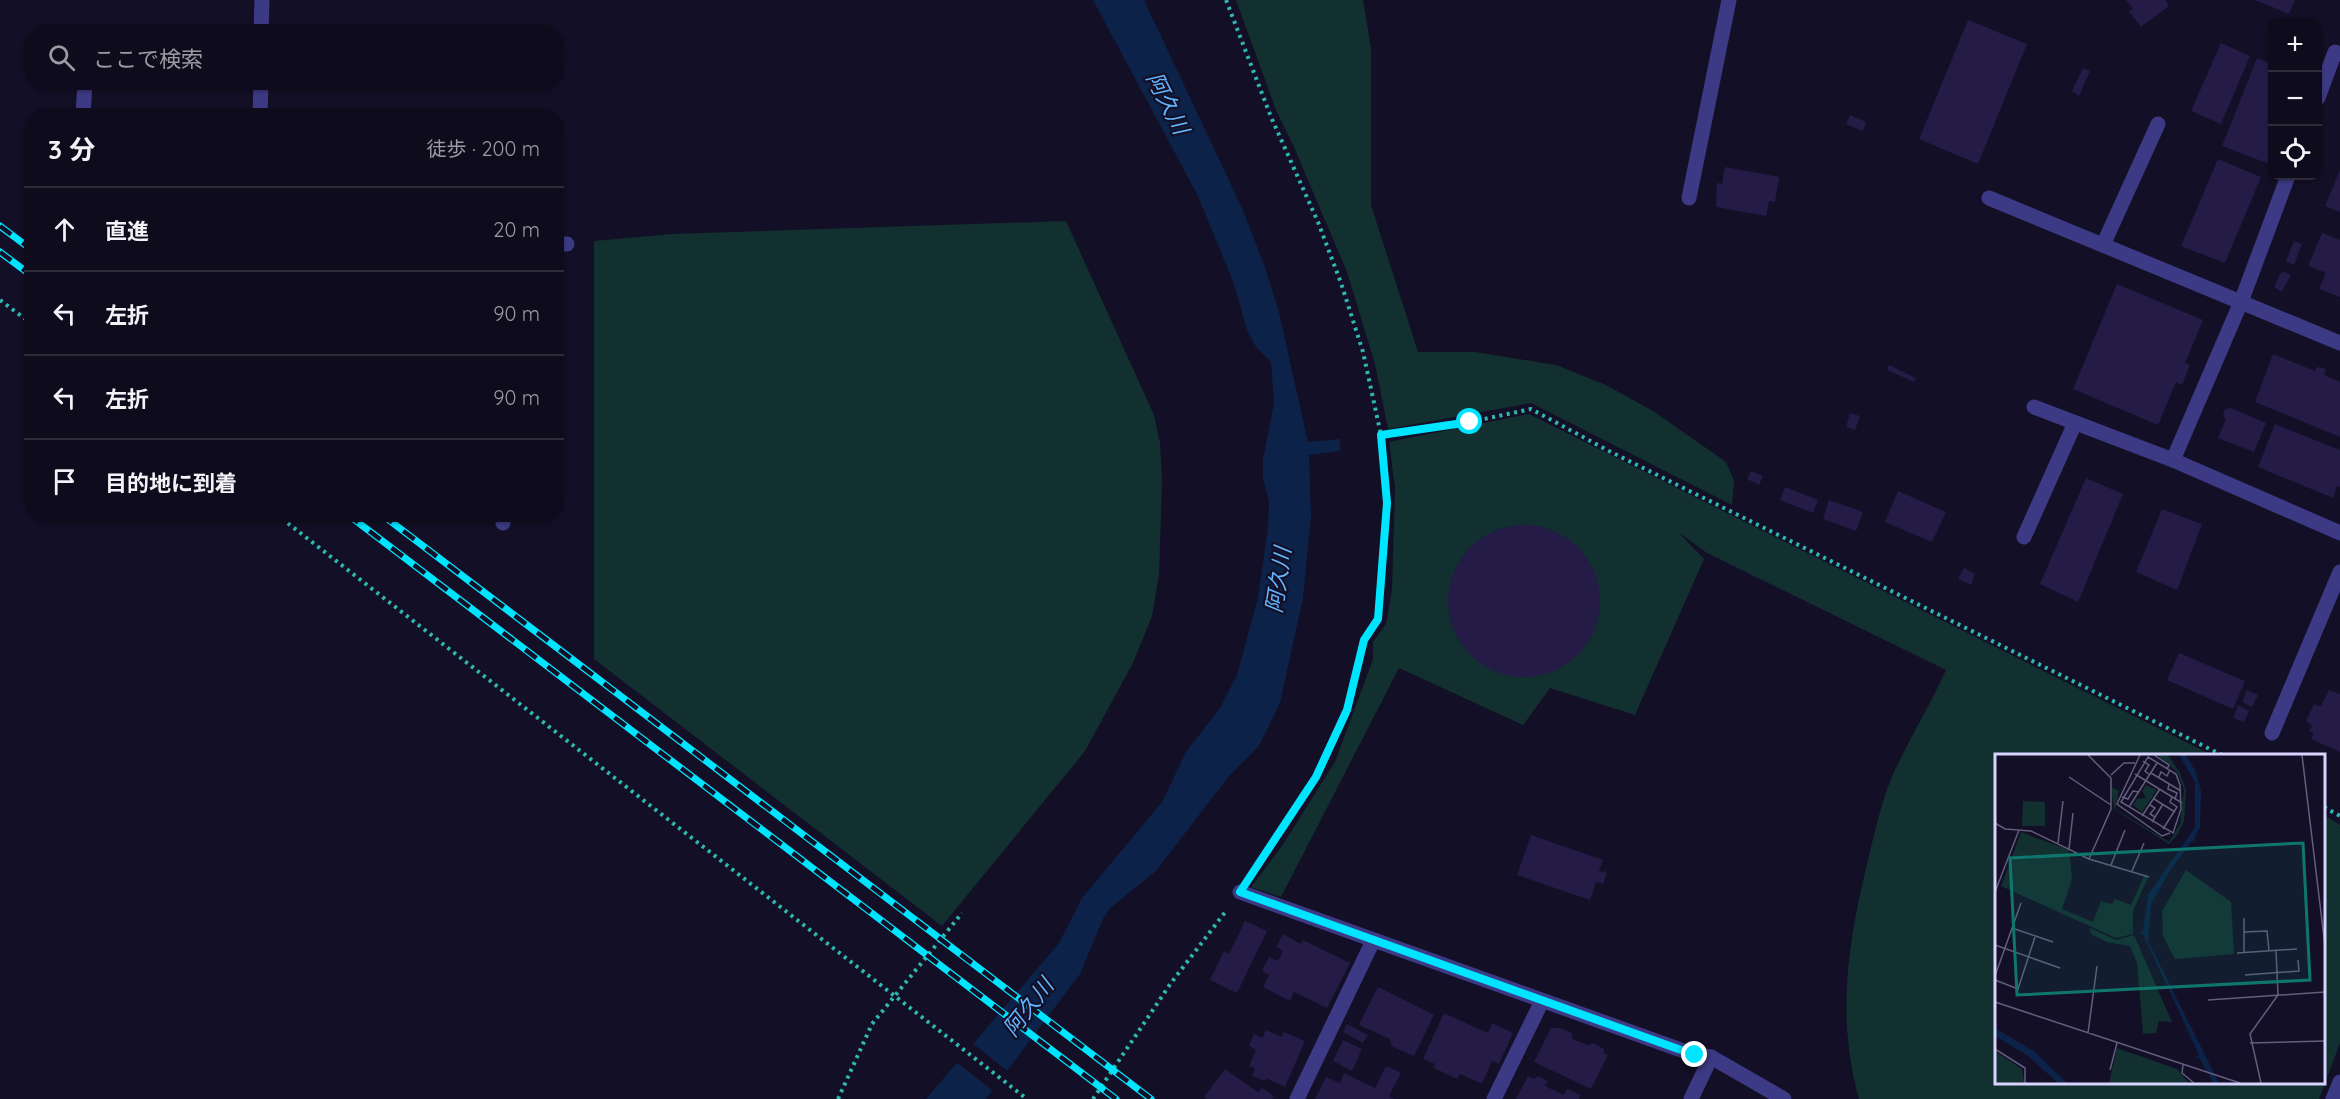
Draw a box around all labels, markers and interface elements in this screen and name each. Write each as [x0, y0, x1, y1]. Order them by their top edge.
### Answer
map controls [2268, 18, 2322, 180]
button: + [2268, 18, 2322, 72]
search box [24, 24, 564, 90]
icon: search [45, 41, 78, 74]
text: ここで検索 [93, 45, 203, 73]
water label: 阿久川 [1141, 67, 1196, 141]
button: − [2268, 72, 2322, 126]
button: locate [2268, 126, 2322, 180]
text: 3 分 [48, 133, 95, 166]
text: 徒歩 · 200 m [427, 136, 540, 161]
icon: ahead [48, 213, 81, 246]
text: 直進 [105, 217, 149, 245]
text: 20 m [493, 217, 540, 242]
icon: left [48, 297, 81, 330]
text: 左折 [105, 301, 149, 329]
text: 90 m [493, 301, 540, 326]
icon: left [48, 381, 81, 414]
text: 左折 [105, 385, 149, 413]
text: 90 m [493, 385, 540, 410]
route start [1456, 408, 1482, 434]
icon: arrive [48, 465, 81, 498]
text: 目的地に到着 [105, 469, 237, 497]
water label: 阿久川 [1260, 543, 1297, 615]
inset map [1995, 754, 2325, 1084]
water label: 阿久川 [997, 971, 1061, 1042]
route end [1681, 1041, 1707, 1067]

